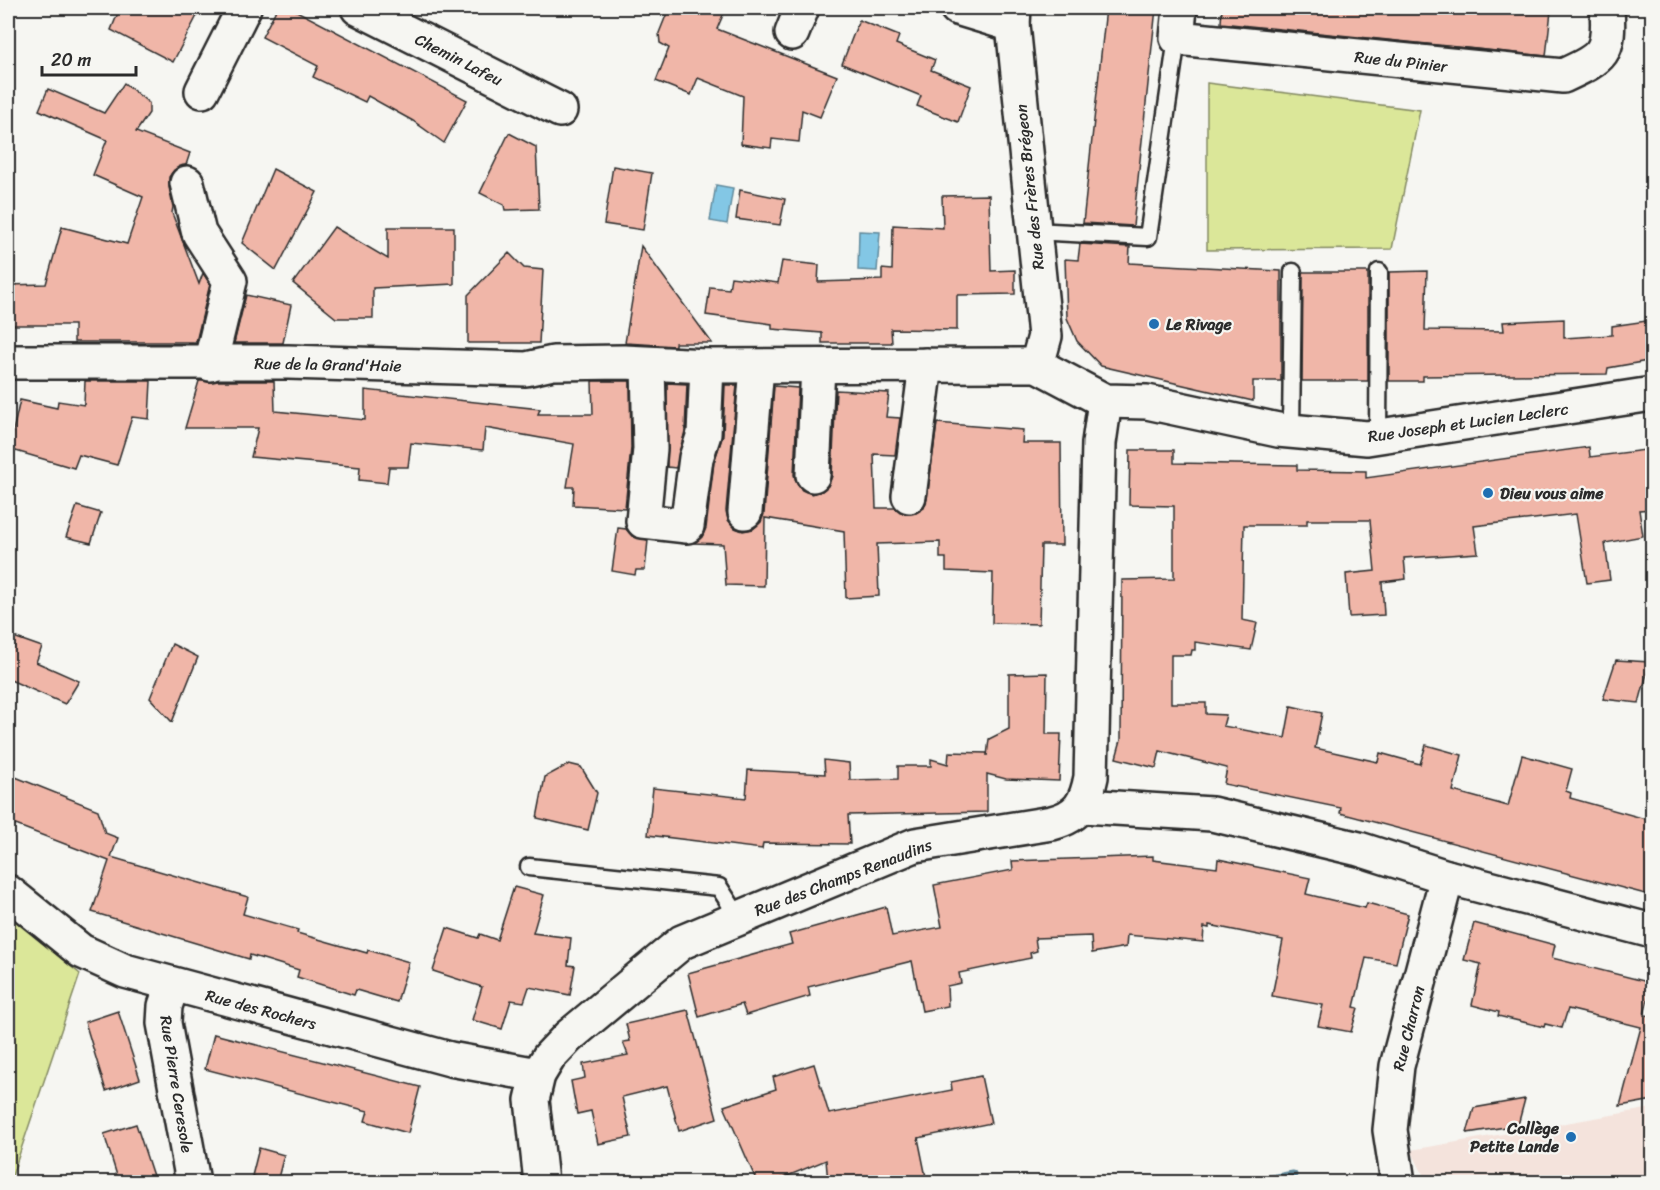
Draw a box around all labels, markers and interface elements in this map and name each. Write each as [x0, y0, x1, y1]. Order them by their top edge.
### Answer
street label: Chemin Lafeu [410, 25, 508, 94]
scale bar [42, 39, 136, 77]
street label: Rue du Pinier [1353, 42, 1450, 81]
text: 20 m [51, 44, 91, 76]
street label: Rue des Frères Brégeon [1006, 102, 1053, 271]
place label: Le Rivage [1166, 310, 1232, 339]
marker: Le Rivage [1147, 317, 1161, 331]
street label: Rue de la Grand'Haie [254, 349, 402, 380]
street label: Rue Joseph et Lucien Leclerc [1366, 394, 1570, 451]
place label: Dieu vous aime [1500, 479, 1604, 508]
marker: Dieu vous aime [1481, 486, 1495, 500]
street label: Rue des Champs Renaudins [750, 830, 937, 925]
street label: Rue des Rochers [202, 981, 320, 1038]
street label: Rue Charron [1384, 982, 1433, 1074]
street label: Rue Pierre Ceresole [151, 1013, 202, 1155]
place label: Collège Petite Lande [1470, 1114, 1560, 1161]
marker: Collège Petite Lande [1564, 1130, 1578, 1144]

